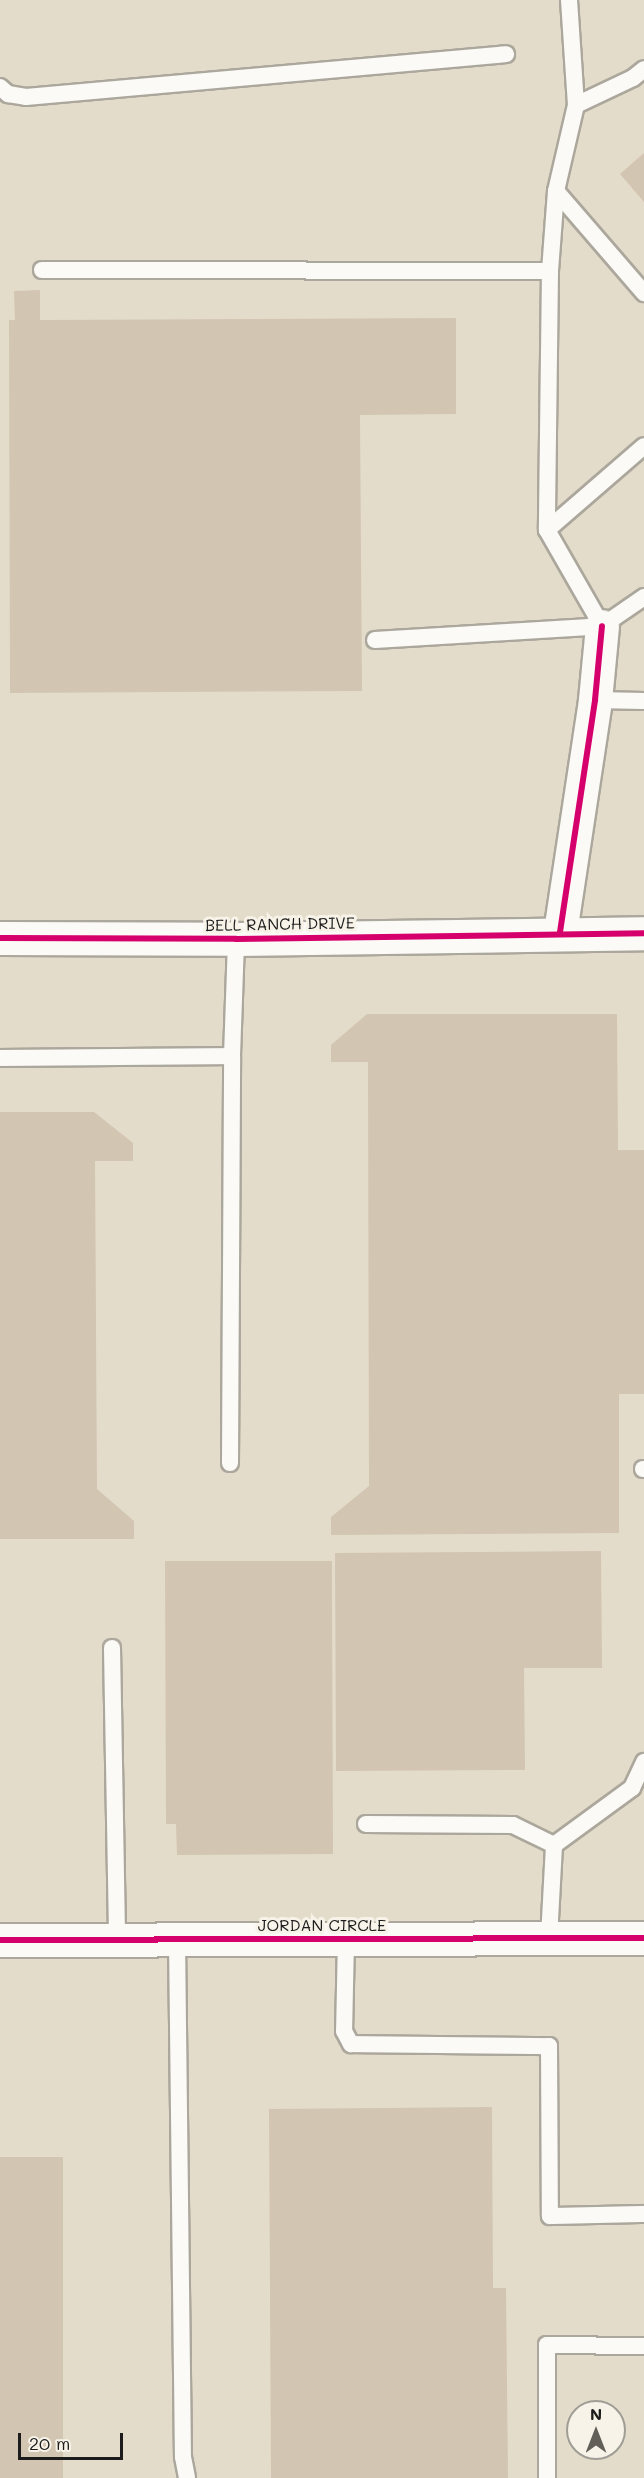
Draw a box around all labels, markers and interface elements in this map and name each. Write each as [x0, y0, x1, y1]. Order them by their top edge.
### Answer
street label: BELL RANCH DRIVE [205, 913, 355, 935]
street label: JORDAN CIRCLE [258, 1915, 386, 1935]
north arrow [566, 2400, 626, 2460]
text: N [590, 2403, 602, 2424]
scale bar [21, 2421, 126, 2459]
text: 20 m [29, 2431, 70, 2455]

